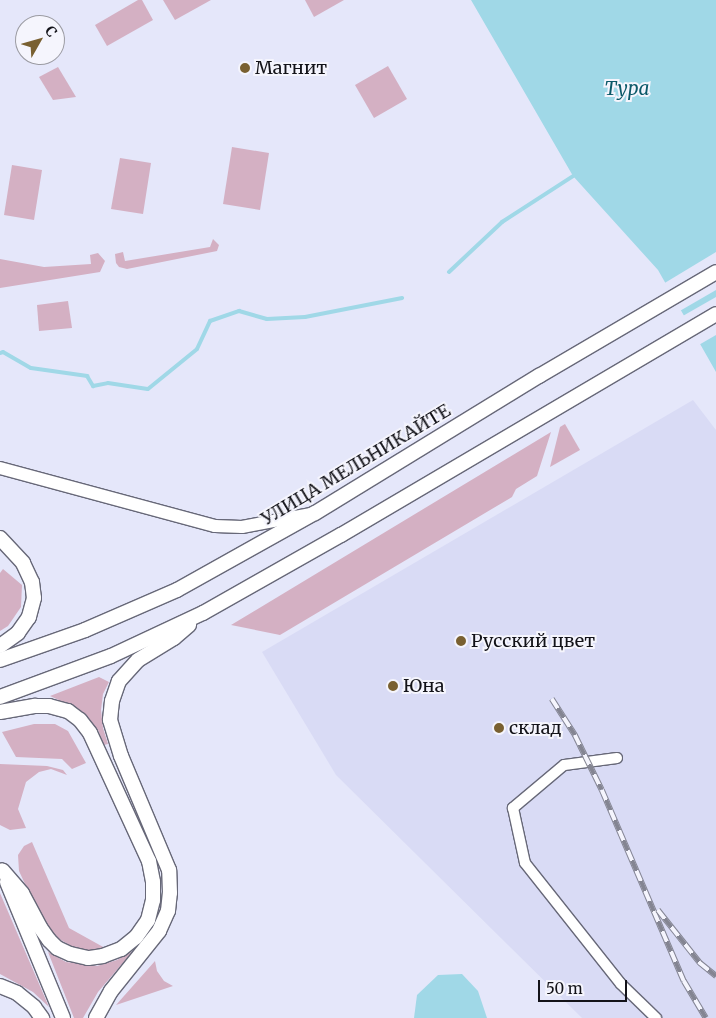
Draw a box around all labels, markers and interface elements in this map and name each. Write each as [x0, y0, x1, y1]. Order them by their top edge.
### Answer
north arrow [15, 15, 65, 65]
text: С [41, 22, 61, 41]
place label: Магнит [255, 57, 327, 79]
marker: Магнит [239, 62, 251, 74]
water label: Тура [605, 78, 649, 100]
street label: УЛИЦА МЕЛЬНИКАЙТЕ [258, 400, 454, 530]
place label: Русский цвет [471, 630, 595, 652]
marker: Русский цвет [455, 635, 467, 647]
place label: Юна [403, 675, 444, 697]
marker: Юна [387, 680, 399, 692]
place label: склад [509, 717, 562, 739]
marker: склад [493, 722, 505, 734]
scale bar [541, 970, 630, 1002]
text: 50 m [546, 979, 583, 998]

